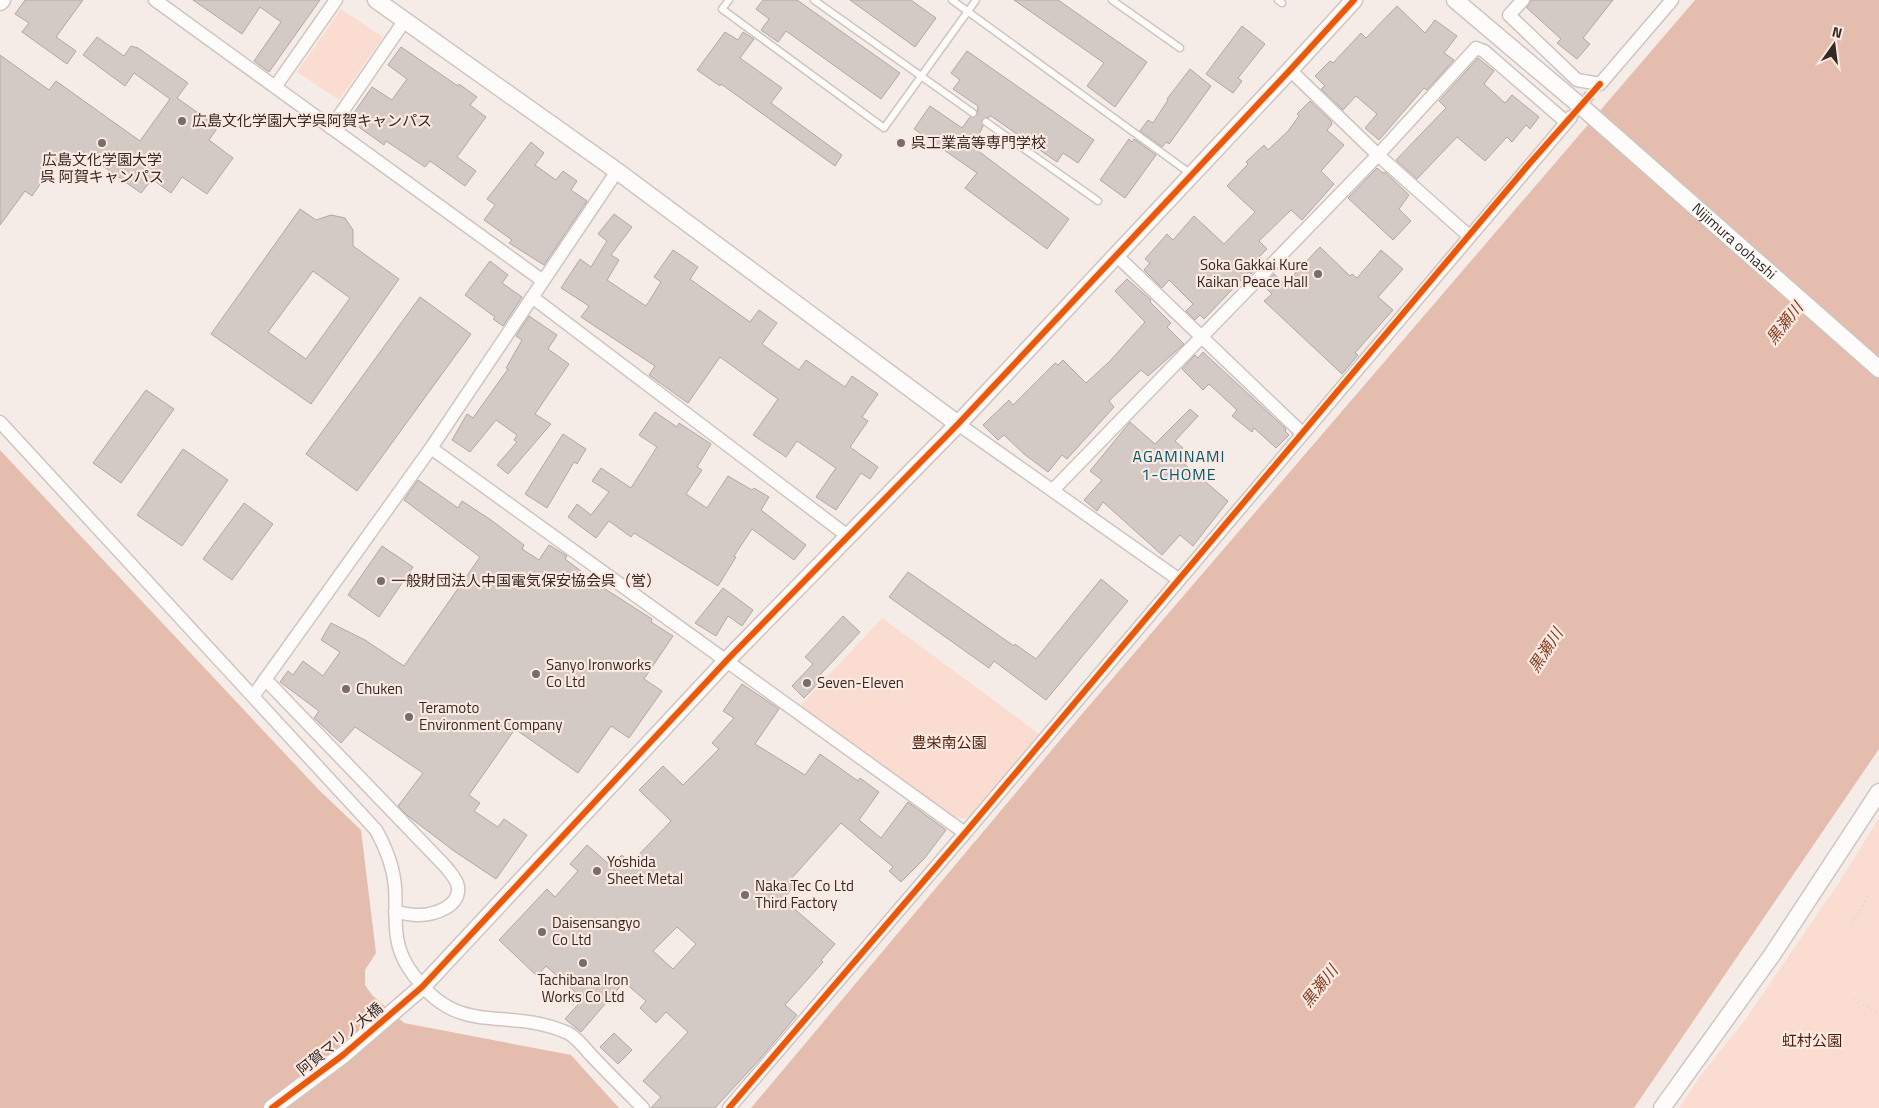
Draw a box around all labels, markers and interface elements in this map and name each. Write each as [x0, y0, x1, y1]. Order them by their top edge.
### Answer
north arrow [1809, 20, 1859, 70]
text: N [1830, 21, 1845, 43]
place label: 広島文化学園大学呉阿賀キャンパス [192, 109, 432, 132]
marker: 広島文化学園大学呉阿賀キャンパス [176, 115, 188, 127]
place label: 呉工業高等専門学校 [911, 131, 1046, 154]
marker: 広島文化学園大学 呉 阿賀キャンパス [96, 137, 108, 149]
marker: 呉工業高等専門学校 [895, 137, 907, 149]
place label: 広島文化学園大学 呉 阿賀キャンパス [40, 148, 164, 188]
street label: Nijimura oohashi [1687, 197, 1782, 285]
place label: Soka Gakkai Kure Kaikan Peace Hall [1197, 253, 1308, 293]
marker: Soka Gakkai Kure Kaikan Peace Hall [1312, 268, 1324, 280]
water label: 黒瀬川 [1760, 295, 1809, 349]
district label: AGAMINAMI 1-CHOME [1133, 444, 1225, 486]
place label: 一般財団法人中国電気保安協会呉（営） [391, 569, 661, 592]
marker: 一般財団法人中国電気保安協会呉（営） [375, 575, 387, 587]
water label: 黒瀬川 [1522, 622, 1569, 677]
place label: Sanyo Ironworks Co Ltd [546, 653, 651, 693]
marker: Sanyo Ironworks Co Ltd [530, 668, 542, 680]
place label: Seven-Eleven [817, 671, 904, 694]
place label: Chuken [356, 677, 403, 700]
marker: Seven-Eleven [801, 677, 813, 689]
marker: Chuken [340, 683, 352, 695]
place label: Teramoto Environment Company [419, 696, 563, 736]
marker: Teramoto Environment Company [403, 711, 415, 723]
park label: 豊栄南公園 [911, 731, 987, 754]
place label: Yoshida Sheet Metal [607, 850, 683, 890]
marker: Yoshida Sheet Metal [591, 865, 603, 877]
place label: Naka Tec Co Ltd Third Factory [755, 874, 854, 914]
marker: Naka Tec Co Ltd Third Factory [739, 889, 751, 901]
place label: Daisensangyo Co Ltd [552, 911, 640, 951]
marker: Daisensangyo Co Ltd [536, 926, 548, 938]
marker: Tachibana Iron Works Co Ltd [577, 957, 589, 969]
water label: 黒瀬川 [1295, 958, 1344, 1012]
place label: Tachibana Iron Works Co Ltd [538, 968, 628, 1008]
street label: 阿賀マリノ大橋 [292, 997, 388, 1081]
park label: 虹村公園 [1782, 1029, 1842, 1052]

